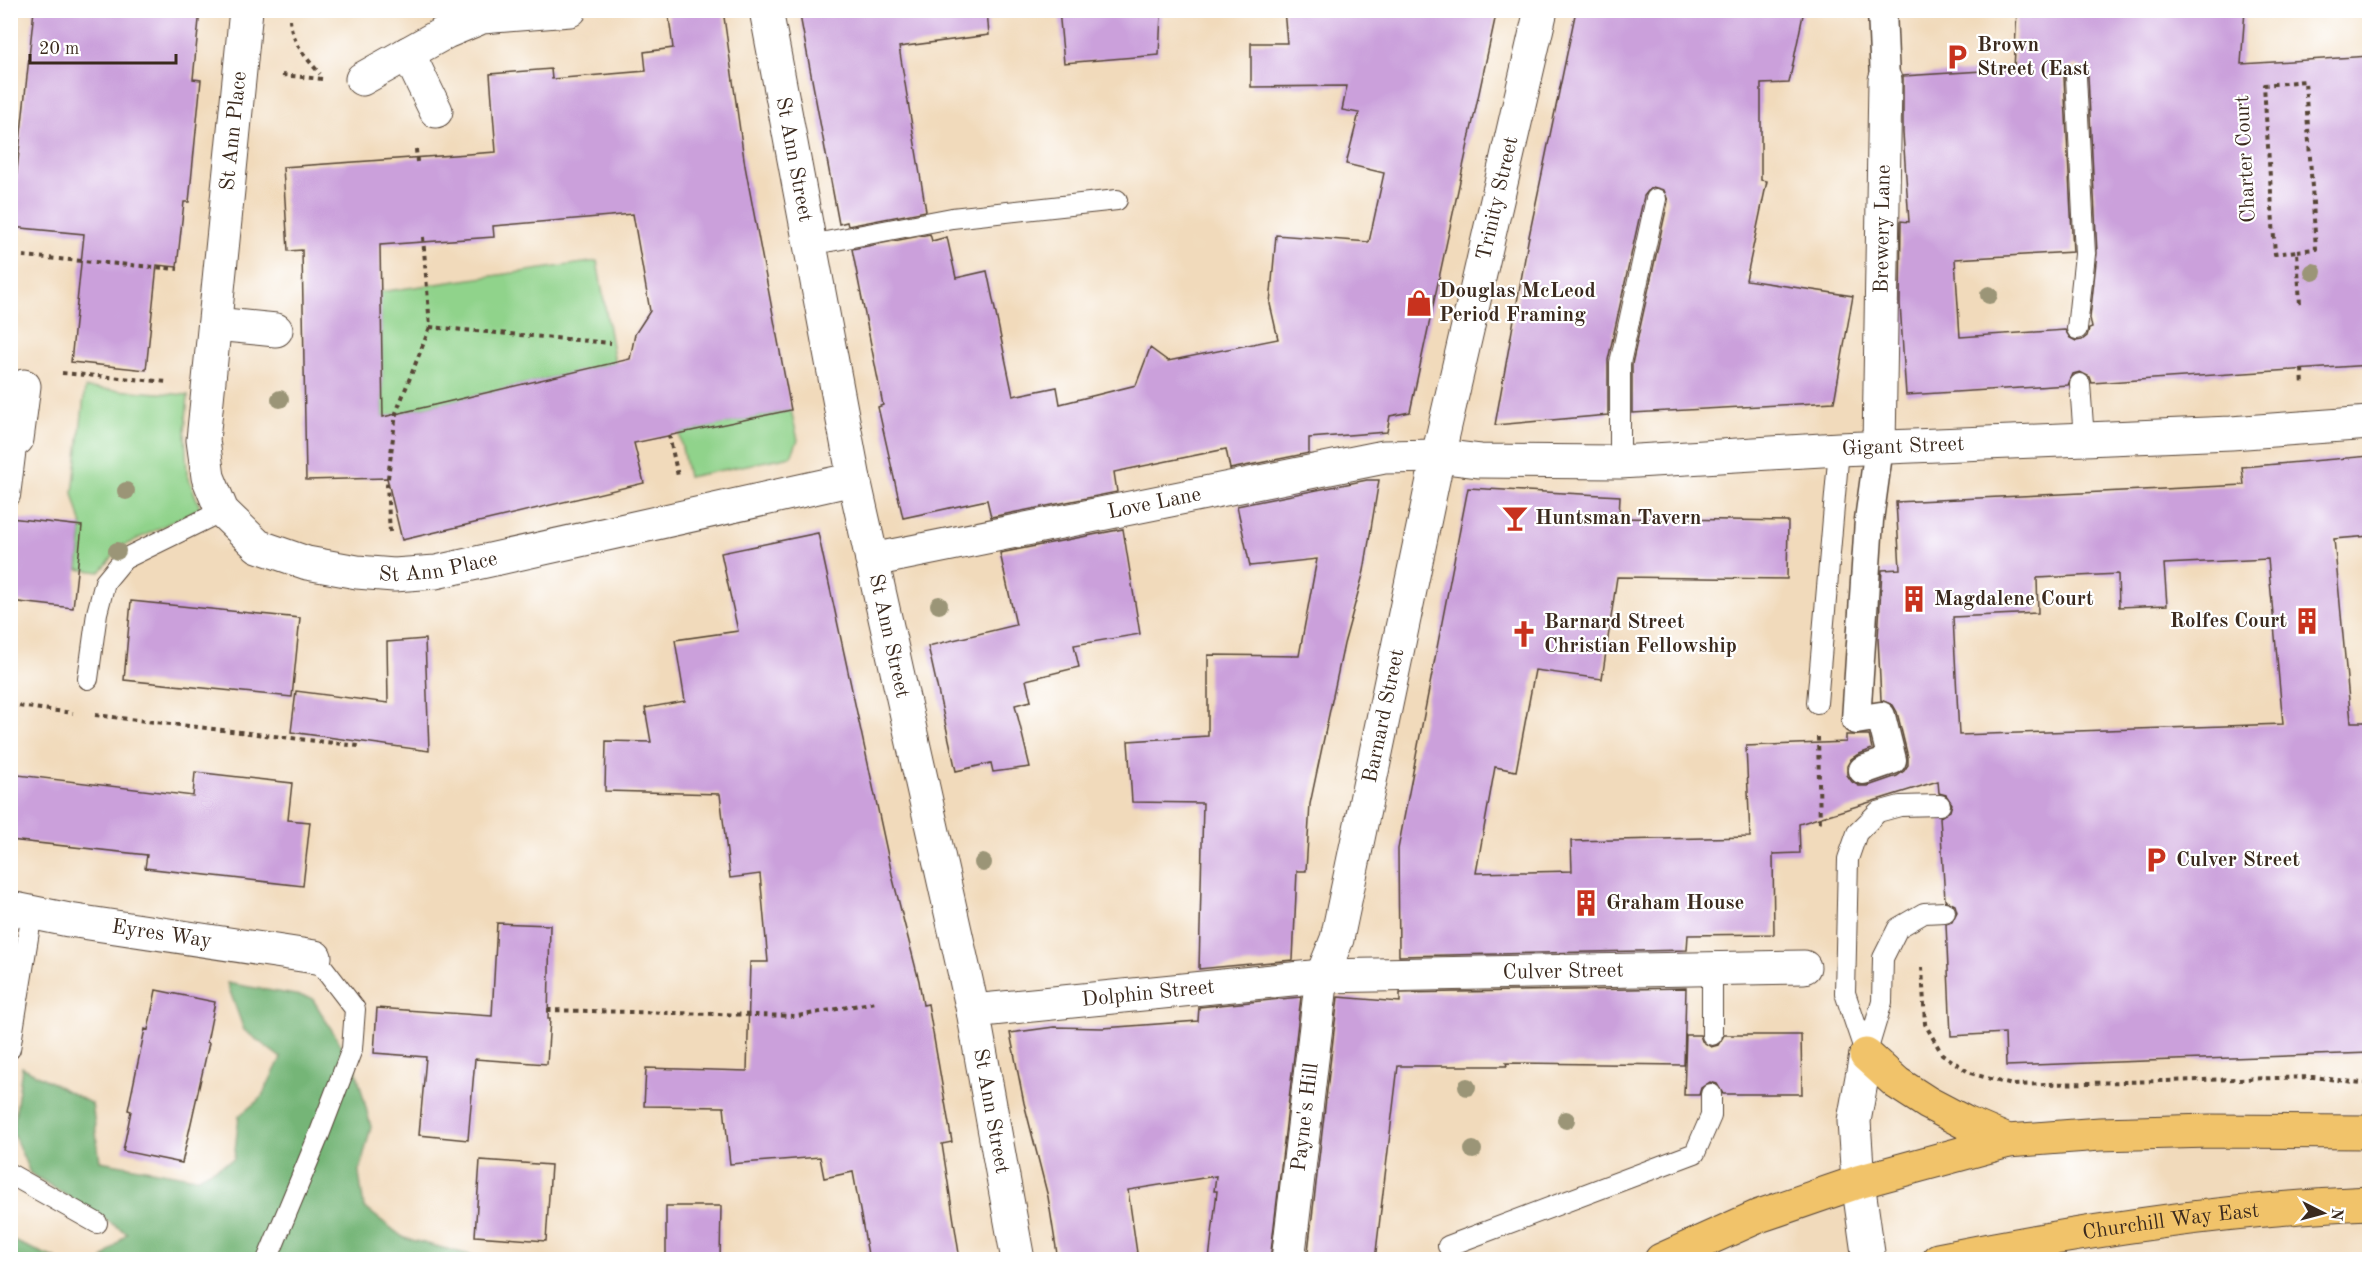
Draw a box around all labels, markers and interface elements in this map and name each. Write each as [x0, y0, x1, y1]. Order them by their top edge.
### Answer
scale bar [30, 27, 176, 65]
place label: Brown Street (East [1977, 35, 2090, 80]
text: 20 m [39, 40, 79, 58]
parking icon: Brown Street (East [1942, 42, 1972, 72]
street label: St Ann Place [217, 70, 251, 192]
street label: St Ann Street [772, 95, 816, 224]
street label: Charter Court [2232, 95, 2260, 223]
street label: Trinity Street [1473, 134, 1522, 262]
street label: Brewery Lane [1871, 164, 1894, 294]
place label: Douglas McLeod Period Framing [1439, 281, 1596, 326]
shop icon: Douglas McLeod Period Framing [1404, 288, 1434, 318]
street label: Gigant Street [1841, 433, 1965, 459]
street label: Love Lane [1106, 484, 1203, 523]
bar icon: Huntsman Tavern [1500, 503, 1530, 533]
place label: Huntsman Tavern [1535, 508, 1702, 529]
street label: St Ann Place [378, 548, 499, 586]
street label: St Ann Street [865, 572, 913, 700]
building icon: Magdalene Court [1899, 584, 1929, 614]
place label: Magdalene Court [1934, 589, 2094, 610]
building icon: Rolfes Court [2292, 606, 2322, 636]
place label: Rolfes Court [2170, 611, 2287, 632]
place label: Barnard Street Christian Fellowship [1544, 612, 1737, 657]
church icon: Barnard Street Christian Fellowship [1509, 619, 1539, 649]
street label: Barnard Street [1359, 647, 1408, 785]
parking icon: Culver Street [2141, 845, 2171, 875]
place label: Culver Street [2176, 850, 2300, 871]
building icon: Graham House [1571, 888, 1601, 918]
place label: Graham House [1606, 893, 1744, 914]
street label: Eyres Way [110, 916, 213, 952]
street label: Culver Street [1503, 960, 1624, 983]
street label: Dolphin Street [1081, 976, 1216, 1011]
street label: St Ann Street [969, 1047, 1013, 1175]
street label: Payne's Hill [1288, 1061, 1322, 1172]
north arrow [2293, 1183, 2353, 1243]
street label: Churchill Way East [2081, 1200, 2260, 1244]
text: N [2327, 1207, 2345, 1222]

